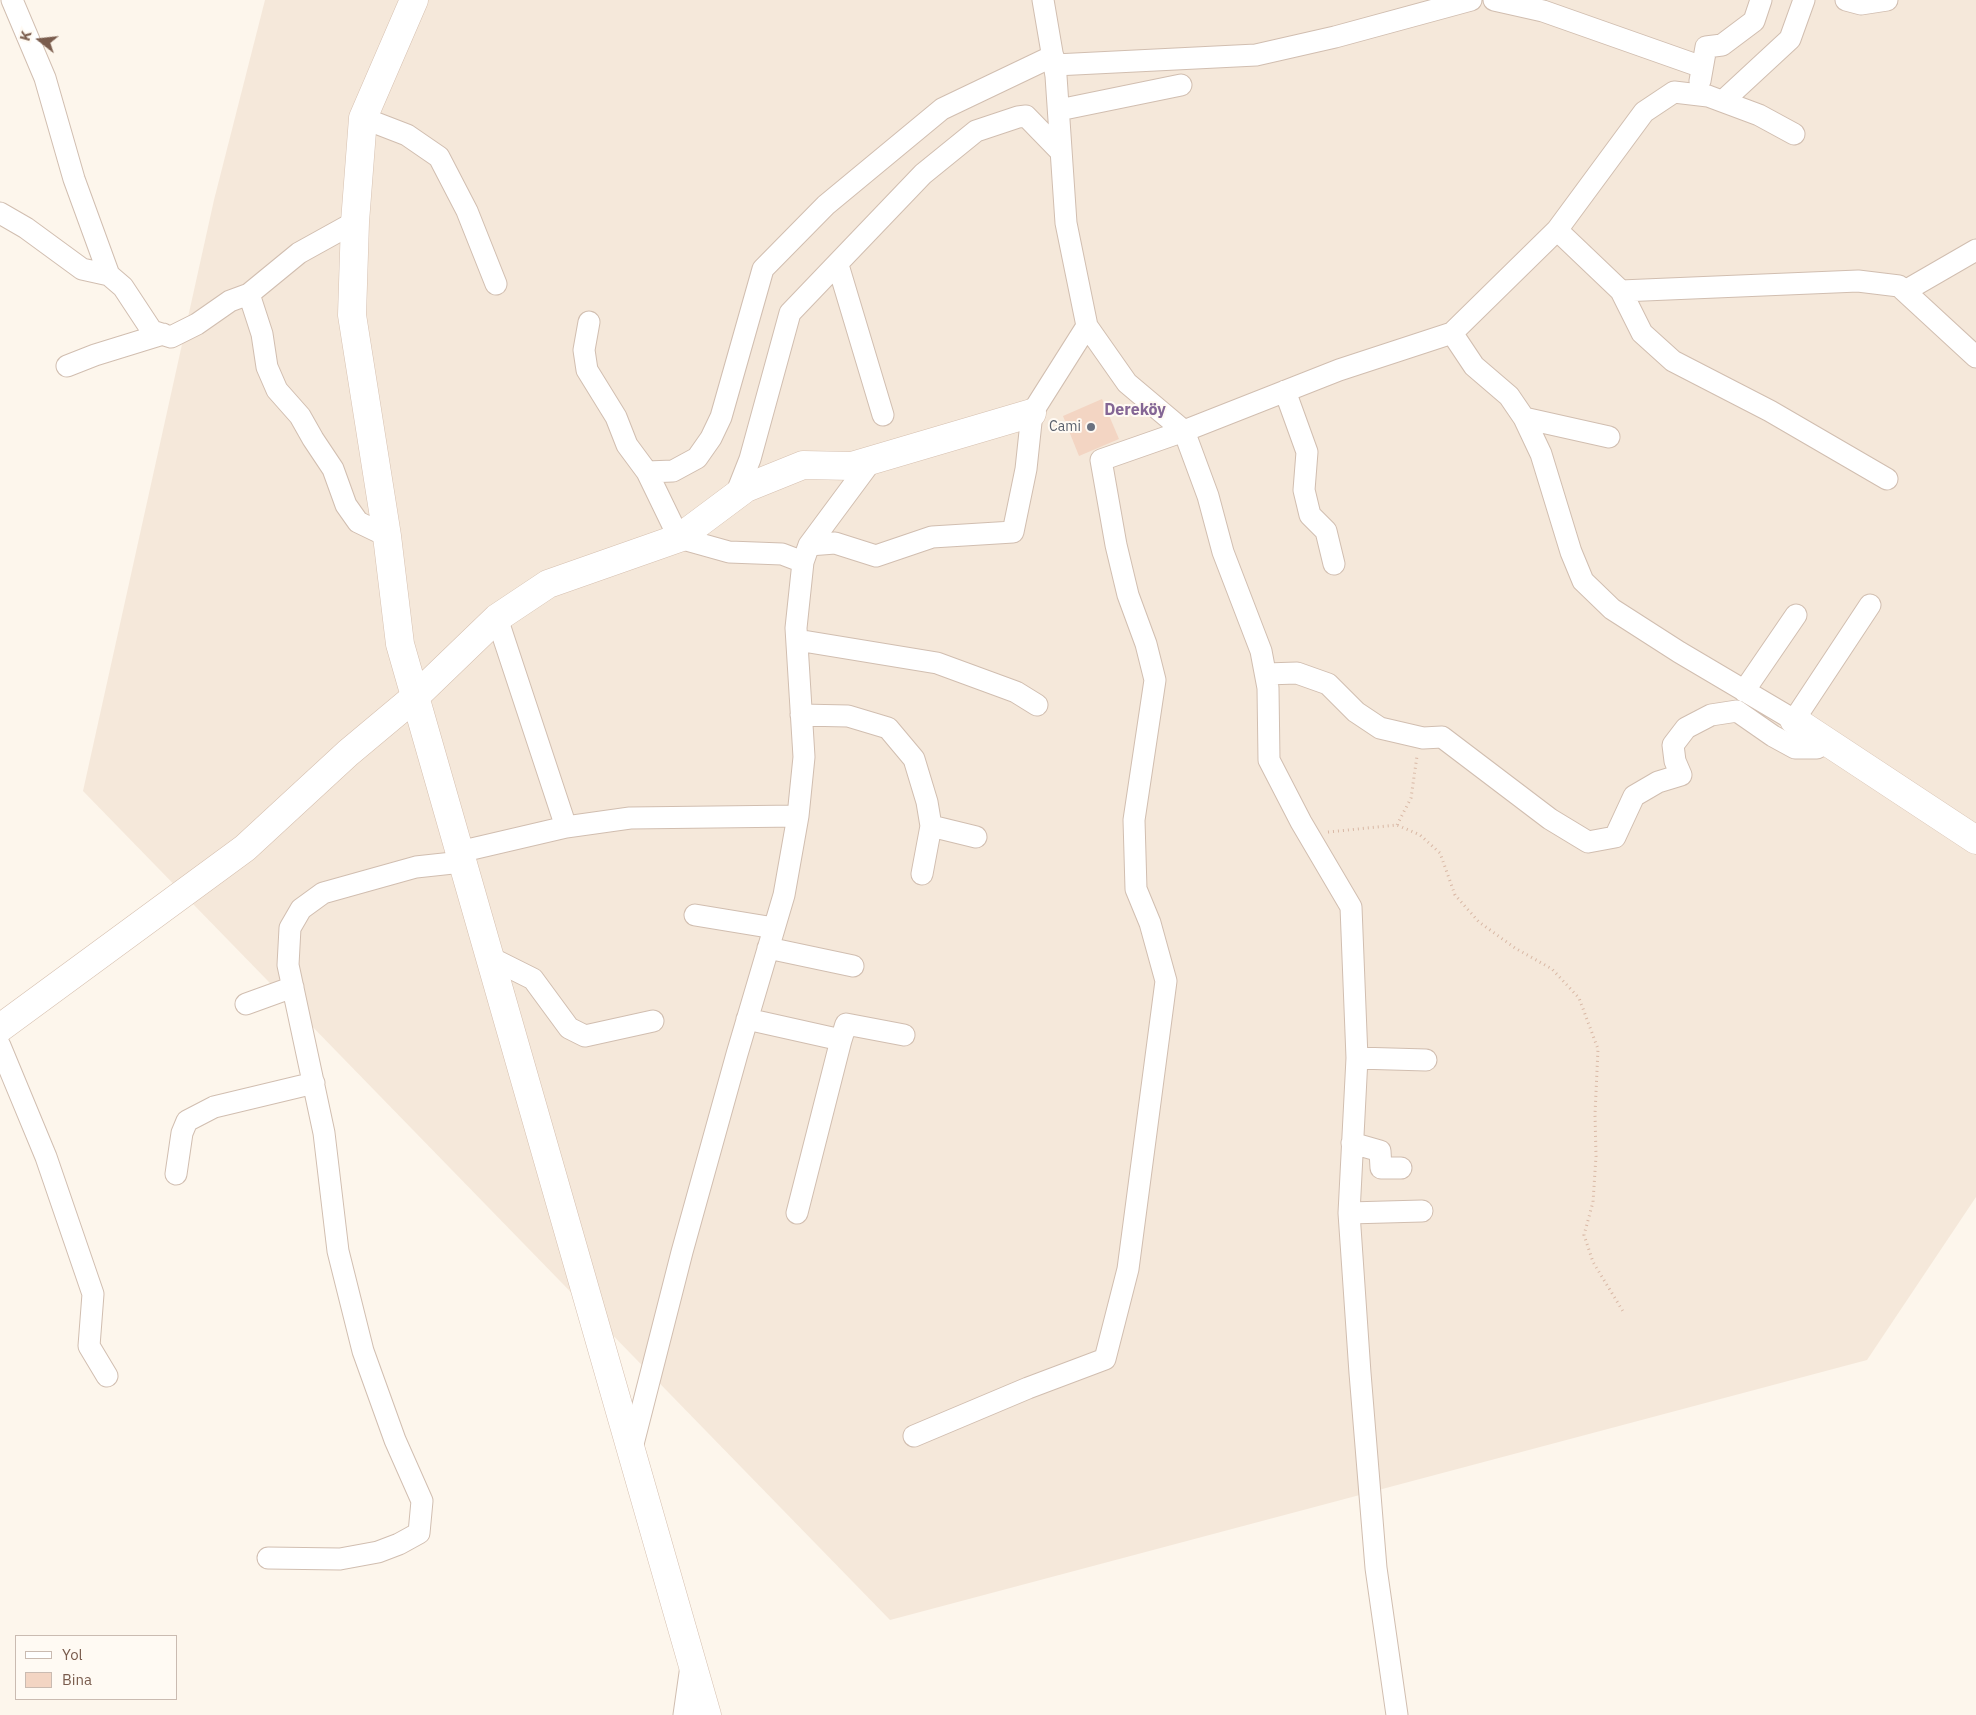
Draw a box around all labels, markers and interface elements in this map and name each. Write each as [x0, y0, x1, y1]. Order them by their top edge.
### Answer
north arrow [15, 15, 65, 65]
text: K [16, 29, 36, 43]
district label: Dereköy [1104, 400, 1166, 420]
place label: Cami [1049, 419, 1081, 435]
marker: Cami [1085, 421, 1097, 433]
legend [15, 1635, 178, 1700]
text: Yol [62, 1645, 83, 1664]
text: Bina [62, 1670, 92, 1689]

